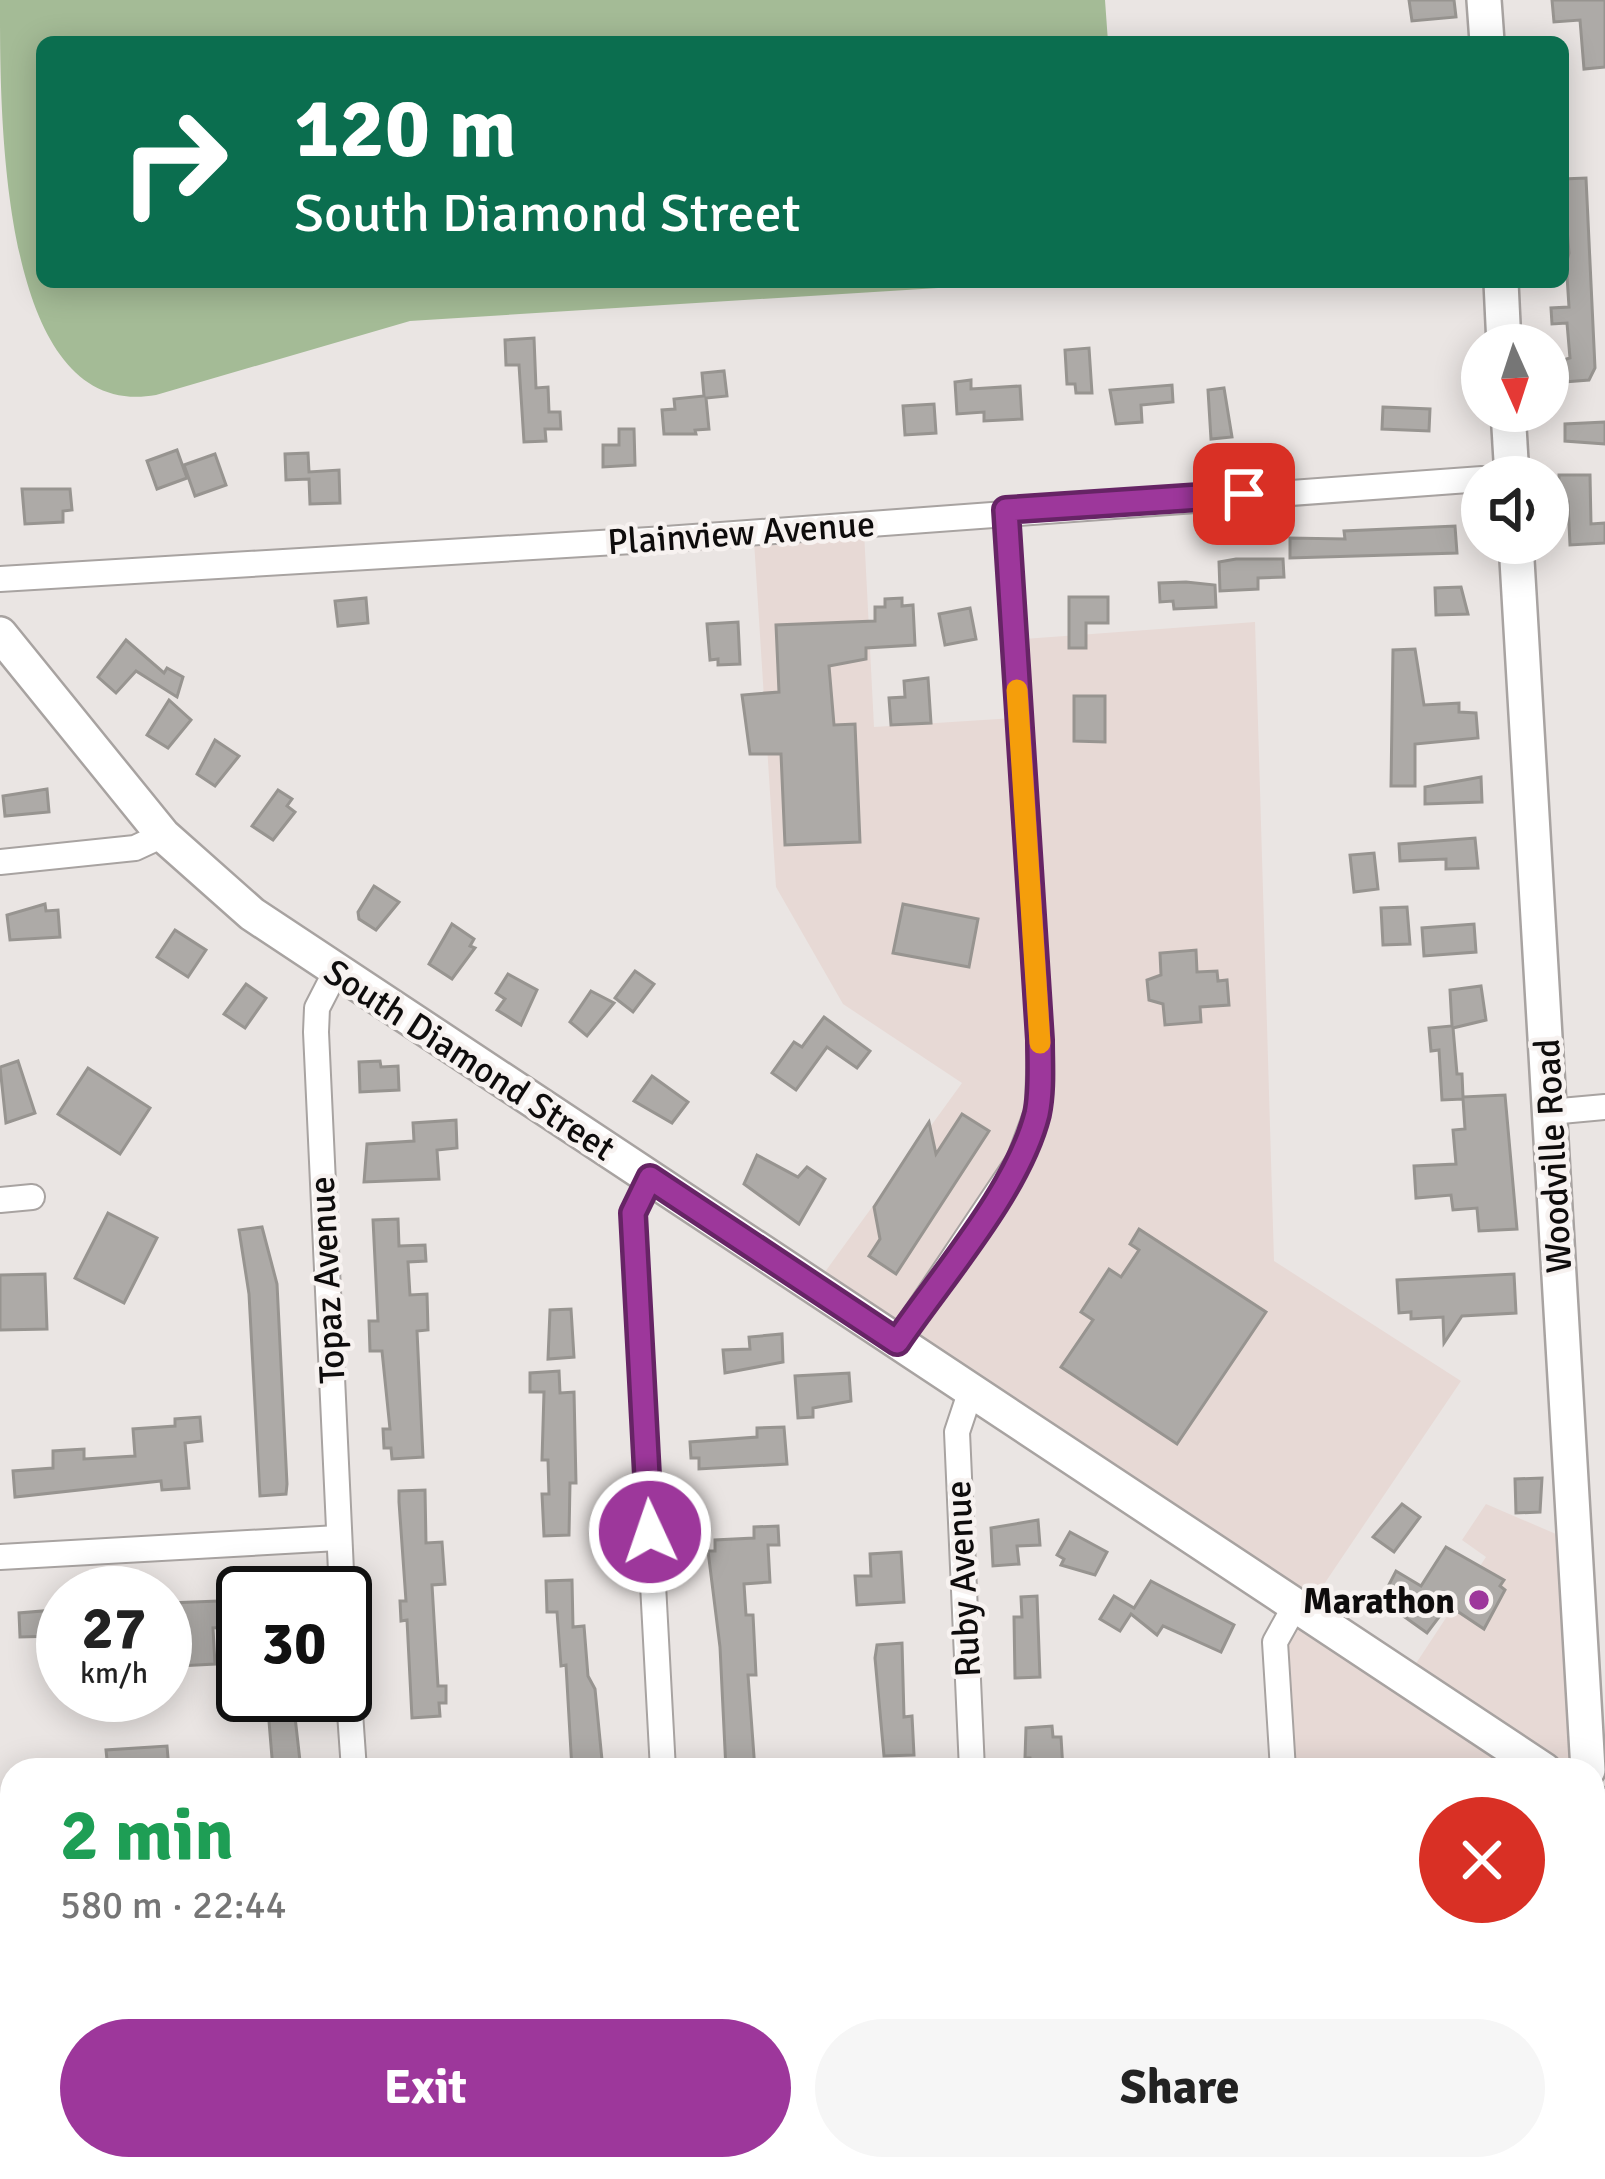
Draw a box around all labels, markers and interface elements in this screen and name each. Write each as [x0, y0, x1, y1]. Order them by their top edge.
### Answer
text: 120 m [294, 77, 516, 181]
icon: right [96, 84, 252, 240]
text: South Diamond Street [294, 180, 801, 247]
north arrow [1461, 324, 1569, 432]
map controls [1461, 324, 1569, 564]
pin [1193, 443, 1295, 545]
button: sound [1461, 456, 1569, 564]
icon: arrive [1211, 461, 1277, 527]
street label: Plainview Avenue [606, 502, 876, 565]
street label: South Diamond Street [315, 949, 623, 1171]
street label: Woodville Road [1525, 1038, 1582, 1274]
street label: Topaz Avenue [300, 1175, 355, 1385]
position arrow [587, 1469, 713, 1595]
street label: Ruby Avenue [936, 1479, 991, 1678]
speed limit sign: 30 [216, 1566, 372, 1722]
place label: Marathon [1303, 1579, 1455, 1624]
marker: Marathon [1466, 1587, 1492, 1613]
text: 27 [82, 1592, 146, 1666]
text: km/h [80, 1655, 148, 1692]
text: 2 min [60, 1791, 234, 1880]
button: close [1419, 1797, 1545, 1923]
text: 580 m · 22:44 [60, 1881, 287, 1929]
button: Exit [60, 2019, 791, 2157]
button: Share [815, 2019, 1545, 2157]

